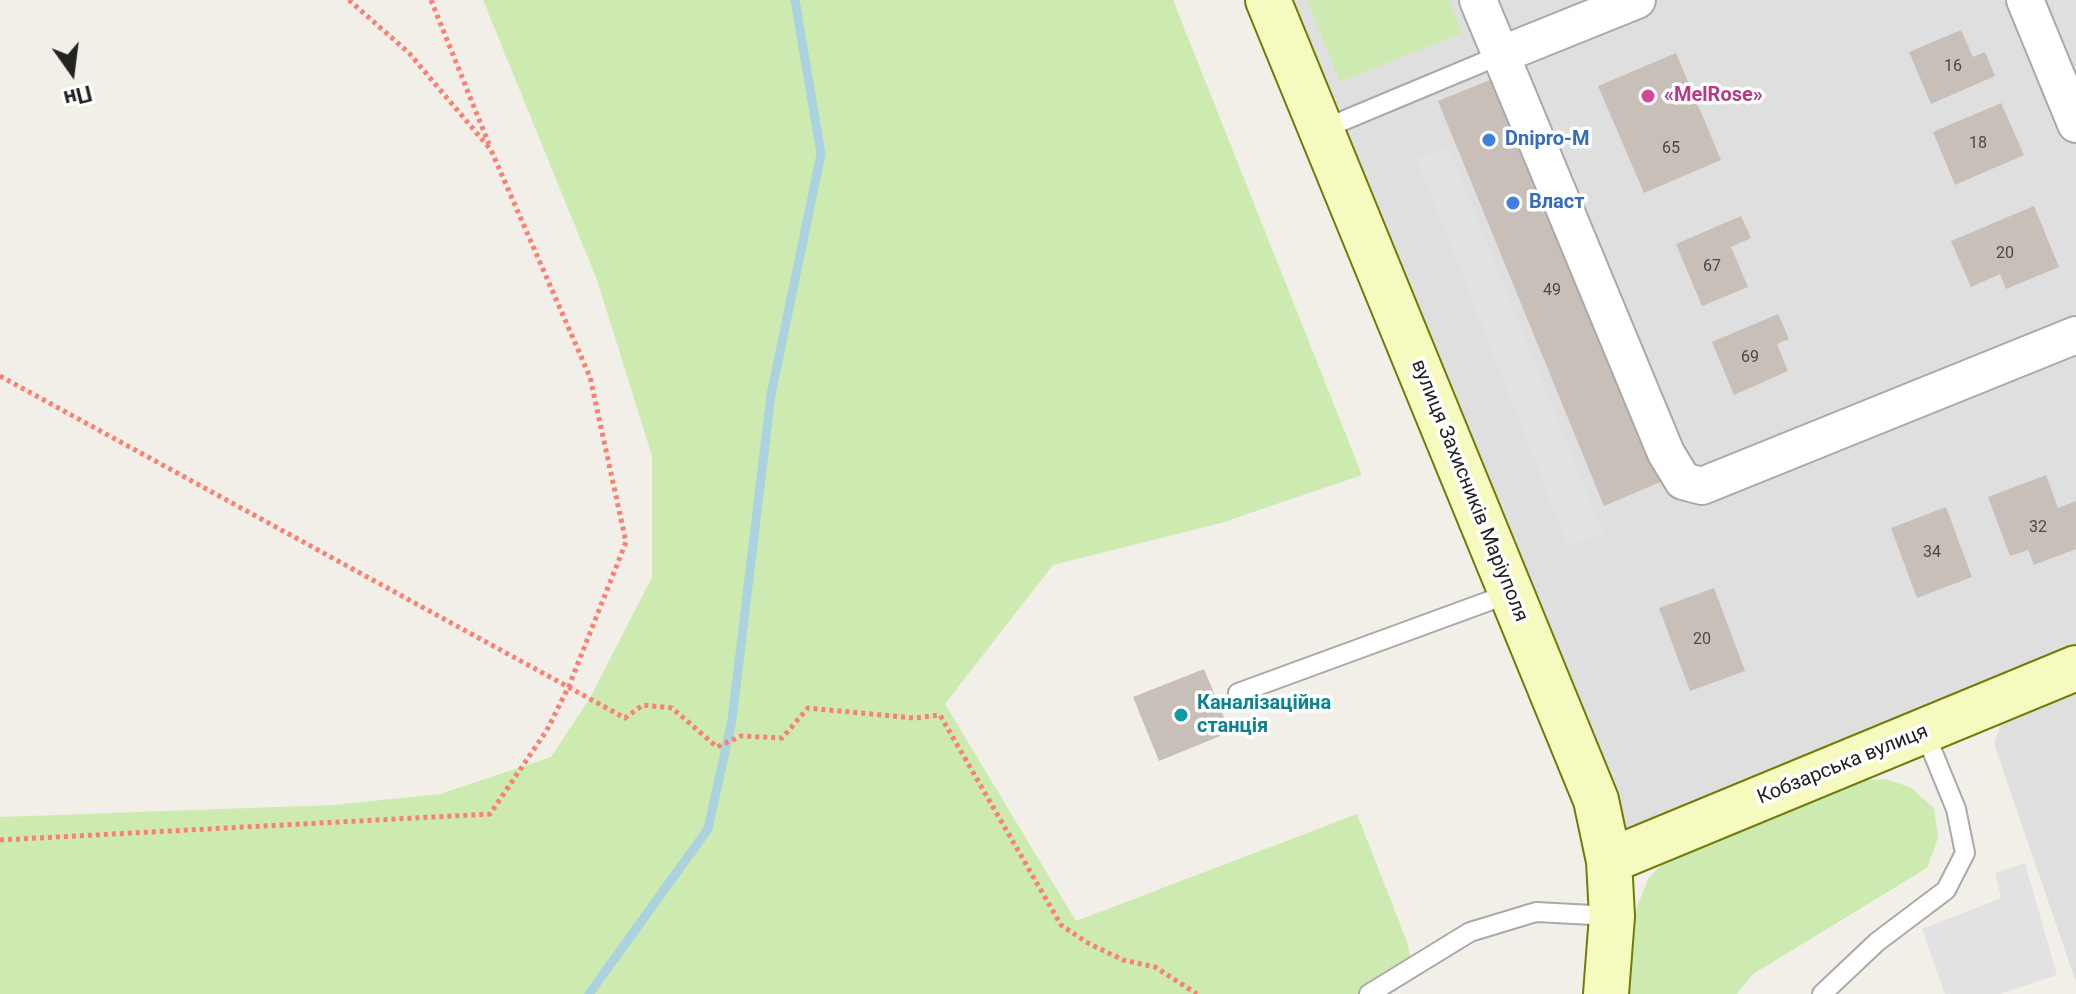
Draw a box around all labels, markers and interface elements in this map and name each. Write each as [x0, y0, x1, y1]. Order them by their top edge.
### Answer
north arrow [32, 32, 112, 112]
house number: 16 [1944, 57, 1962, 77]
text: Пн [61, 80, 95, 111]
place label: «MelRose» [1664, 84, 1763, 108]
marker: «MelRose» [1639, 87, 1657, 105]
place label: Dnipro-M [1505, 128, 1589, 152]
marker: Dnipro-M [1480, 131, 1498, 149]
house number: 18 [1969, 134, 1987, 154]
house number: 65 [1662, 139, 1680, 159]
place label: Власт [1529, 191, 1584, 215]
marker: Власт [1504, 194, 1522, 212]
house number: 20 [1996, 244, 2014, 264]
house number: 67 [1703, 257, 1721, 277]
house number: 49 [1543, 281, 1561, 301]
house number: 69 [1741, 348, 1759, 368]
street label: вулиця Захисників Маріуполя [1405, 356, 1533, 626]
house number: 32 [2029, 518, 2047, 538]
house number: 34 [1923, 543, 1941, 563]
house number: 20 [1693, 630, 1711, 650]
place label: Каналізаційна станція [1197, 692, 1331, 739]
marker: Каналізаційна станція [1172, 706, 1190, 724]
street label: Кобзарська вулиця [1754, 720, 1932, 810]

